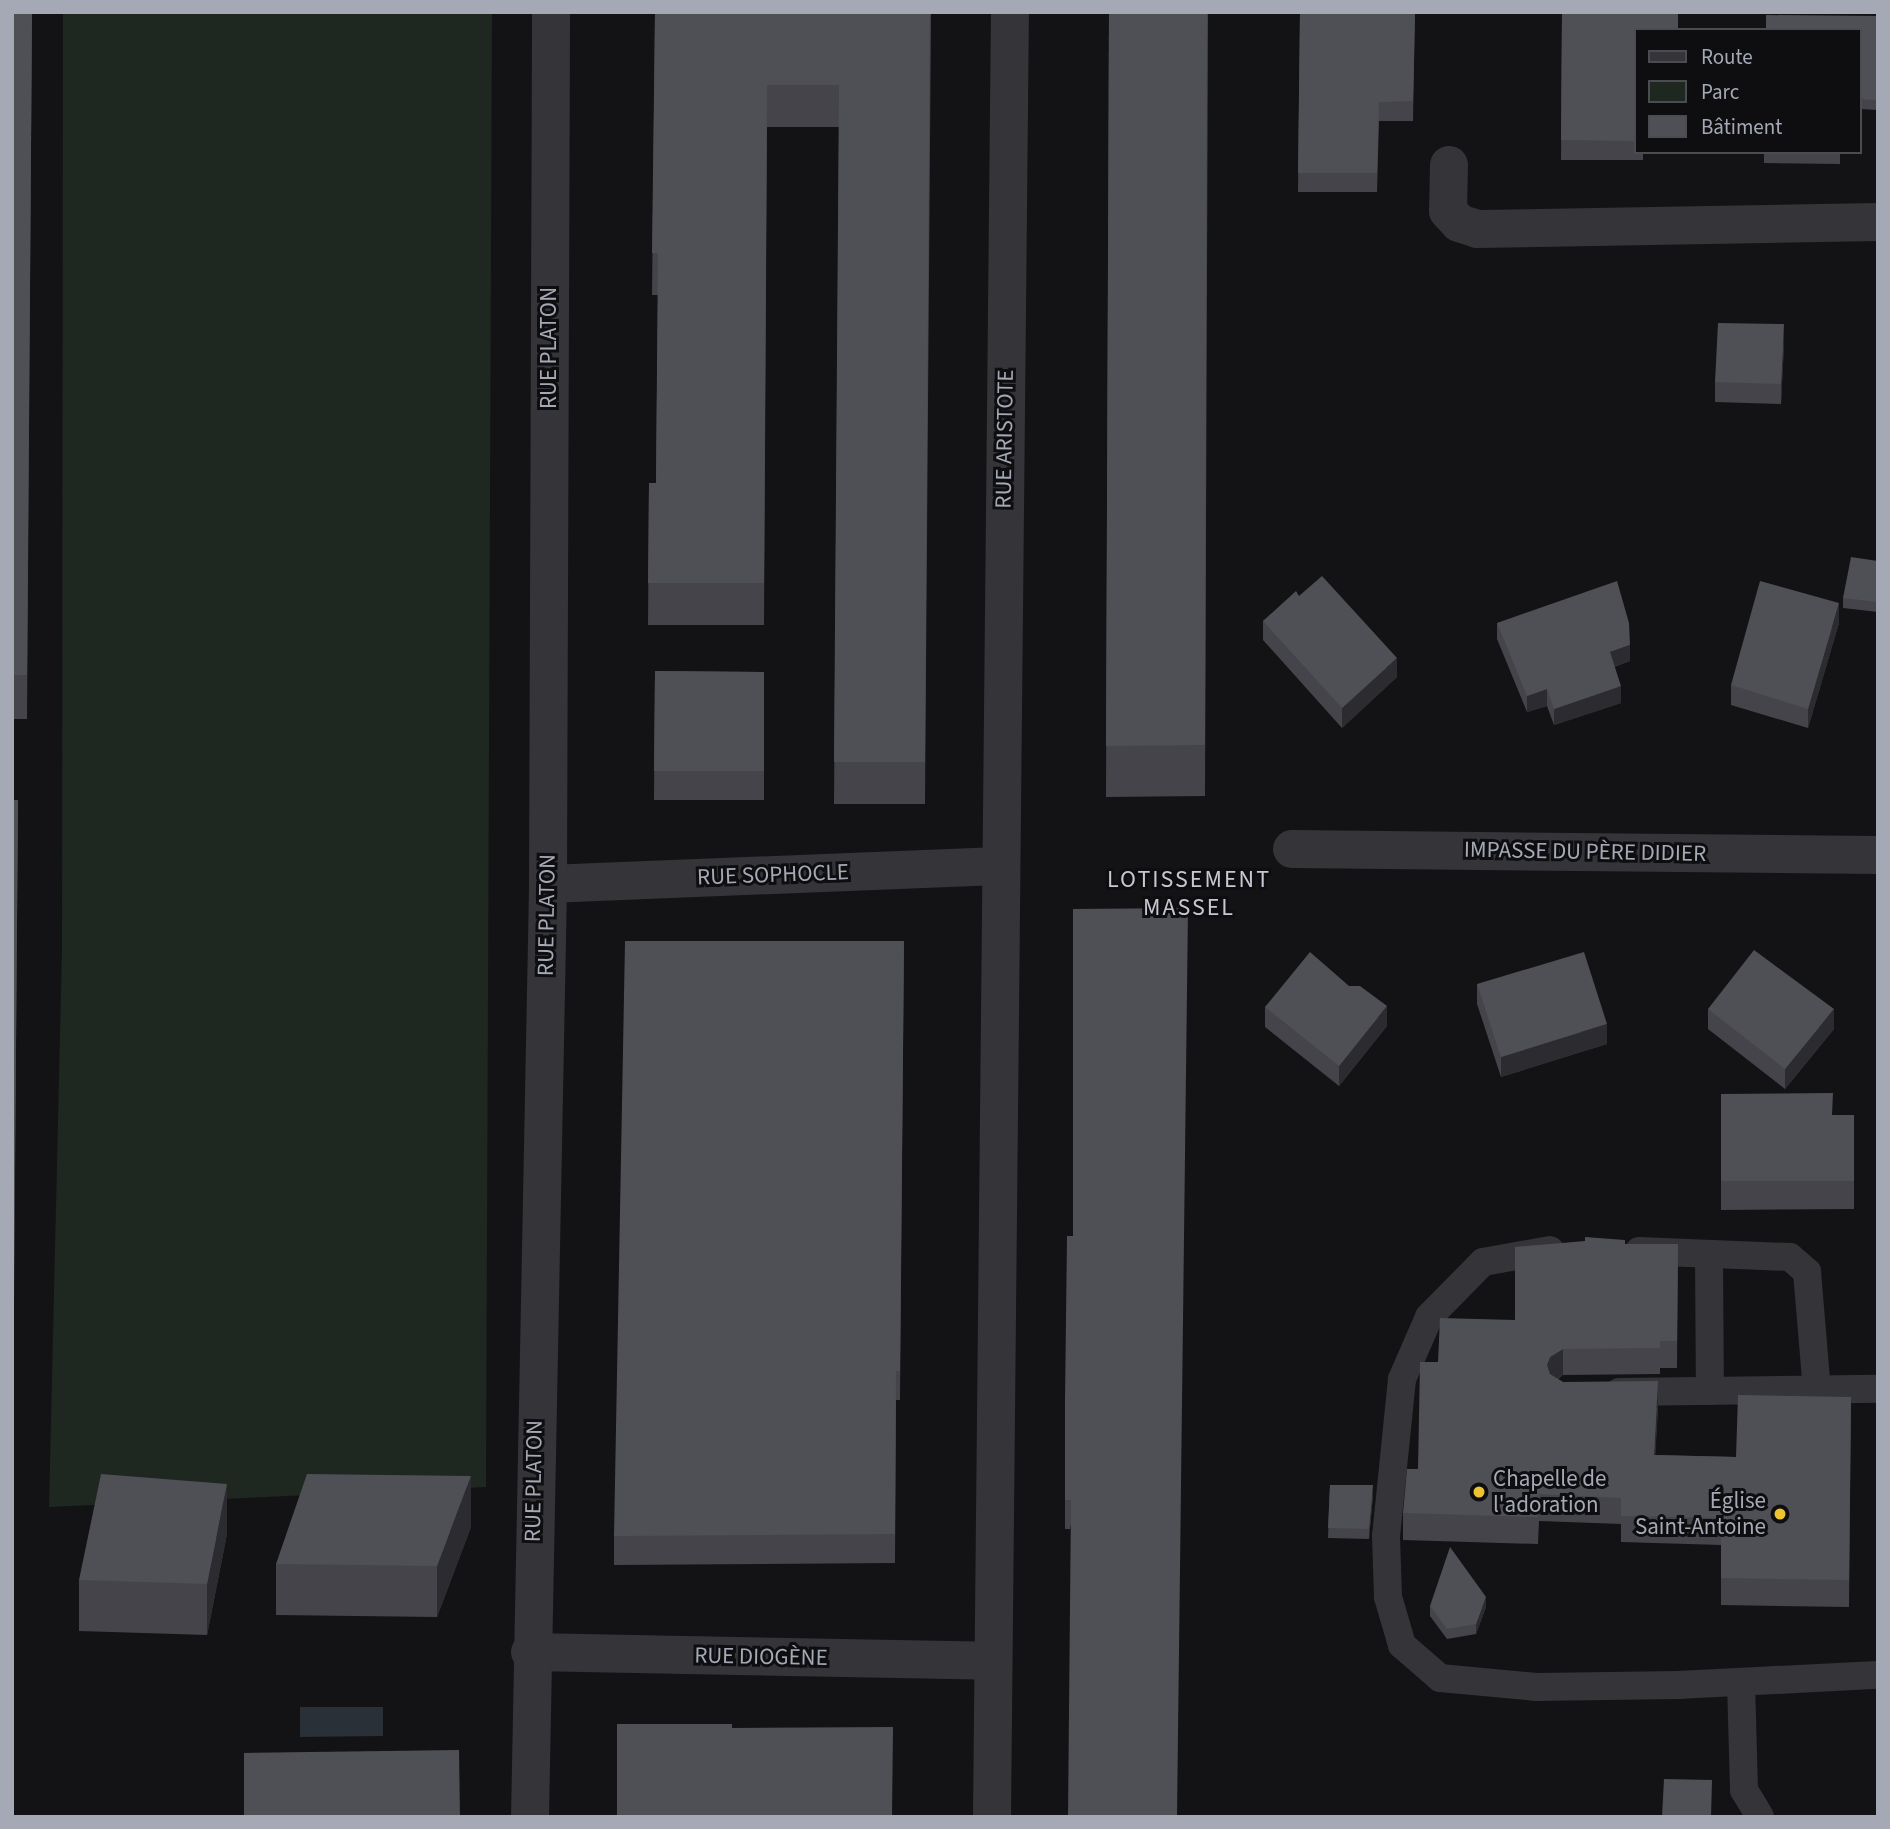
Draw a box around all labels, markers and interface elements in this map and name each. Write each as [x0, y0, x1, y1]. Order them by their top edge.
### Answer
legend [1634, 28, 1862, 154]
text: Route [1701, 42, 1753, 72]
text: Parc [1701, 77, 1739, 107]
text: Bâtiment [1701, 112, 1782, 142]
street label: RUE PLATON [535, 287, 563, 409]
street label: RUE ARISTOTE [990, 369, 1020, 509]
street label: IMPASSE DU PÈRE DIDIER [1464, 836, 1706, 868]
street label: RUE PLATON [532, 854, 562, 976]
street label: RUE SOPHOCLE [697, 859, 849, 891]
district label: LOTISSEMENT MASSEL [1108, 866, 1270, 922]
street label: RUE PLATON [519, 1420, 549, 1542]
place label: Chapelle de l'adoration [1493, 1465, 1606, 1519]
marker: Chapelle de l'adoration [1471, 1484, 1487, 1500]
place label: Église Saint-Antoine [1635, 1487, 1766, 1541]
marker: Église Saint-Antoine [1772, 1506, 1788, 1522]
street label: RUE DIOGÈNE [694, 1642, 828, 1672]

